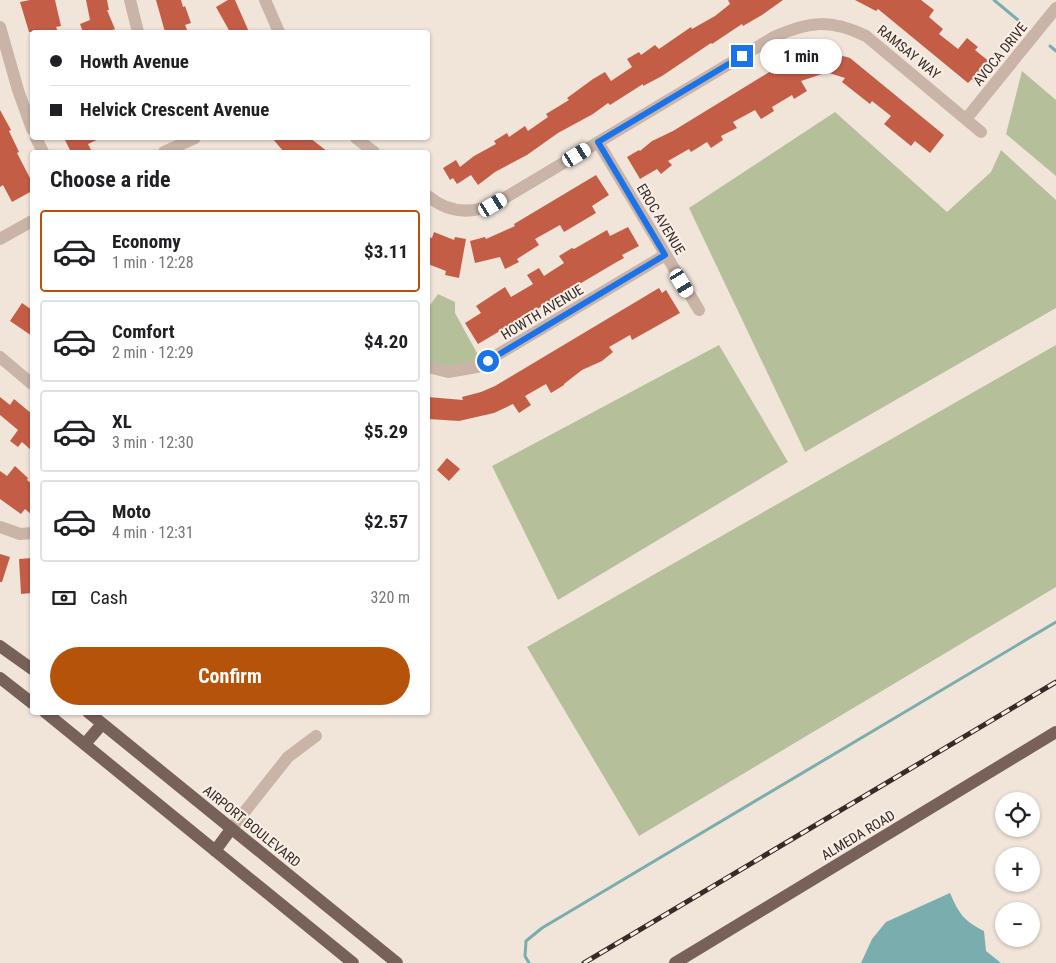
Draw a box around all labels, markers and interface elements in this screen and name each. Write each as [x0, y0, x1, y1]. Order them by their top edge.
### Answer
street label: AVOCA DRIVE [970, 19, 1030, 89]
street label: RAMSAY WAY [874, 22, 944, 83]
callout: 1 min [760, 38, 842, 74]
route end [731, 45, 753, 67]
text: 1 min [783, 47, 819, 66]
text: Howth Avenue [80, 50, 189, 73]
text: Helvick Crescent Avenue [80, 98, 269, 121]
car [560, 141, 593, 169]
text: Choose a ride [50, 167, 171, 192]
street label: EROC AVENUE [634, 181, 688, 257]
car [476, 191, 509, 219]
icon: car [52, 229, 97, 274]
text: Economy [112, 230, 181, 253]
text: $3.11 [364, 240, 408, 263]
text: 1 min · 12:28 [112, 253, 194, 272]
car [667, 266, 696, 300]
street label: HOWTH AVENUE [498, 281, 586, 343]
icon: car [52, 319, 97, 364]
text: Comfort [112, 320, 175, 343]
text: $4.20 [364, 330, 408, 353]
text: 2 min · 12:29 [112, 343, 194, 362]
route start [477, 350, 499, 372]
icon: car [52, 409, 97, 454]
text: XL [112, 410, 132, 433]
text: $5.29 [364, 420, 408, 443]
text: 3 min · 12:30 [112, 433, 194, 452]
icon: car [52, 499, 97, 544]
text: Moto [112, 500, 151, 523]
text: $2.57 [364, 510, 408, 533]
text: 4 min · 12:31 [112, 523, 194, 542]
icon: cash [50, 584, 78, 612]
text: Cash [90, 586, 128, 609]
text: 320 m [371, 588, 410, 607]
button: Confirm [50, 647, 410, 705]
street label: AIRPORT BOULEVARD [200, 782, 304, 870]
map controls [995, 792, 1040, 947]
button: locate [995, 792, 1040, 837]
street label: ALMEDA ROAD [818, 807, 898, 863]
button: + [995, 847, 1040, 892]
button: − [995, 902, 1040, 947]

